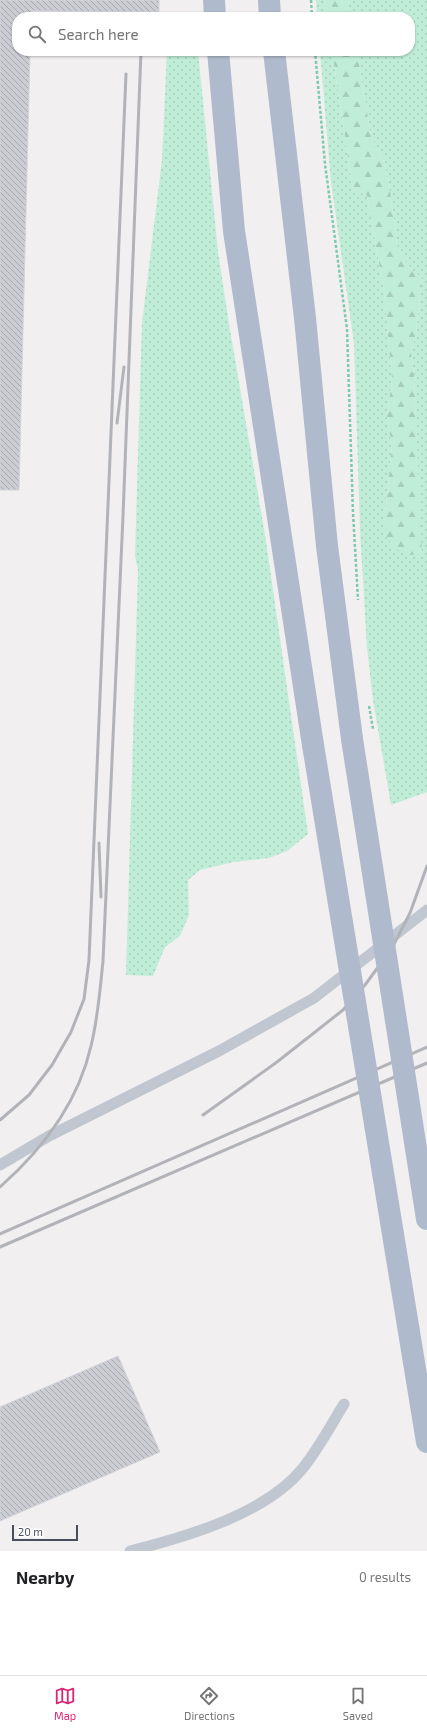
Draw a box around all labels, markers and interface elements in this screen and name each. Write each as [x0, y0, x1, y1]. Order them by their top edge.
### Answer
search box [12, 12, 415, 56]
icon: search [26, 23, 48, 45]
text: Search here [58, 25, 139, 43]
scale bar [12, 1523, 78, 1542]
text: 20 m [18, 1525, 43, 1538]
text: Nearby [16, 1567, 74, 1587]
text: 0 results [359, 1569, 411, 1585]
tab: Map [54, 1685, 76, 1722]
tab: Directions [184, 1685, 235, 1722]
tab: Saved [343, 1685, 373, 1722]

